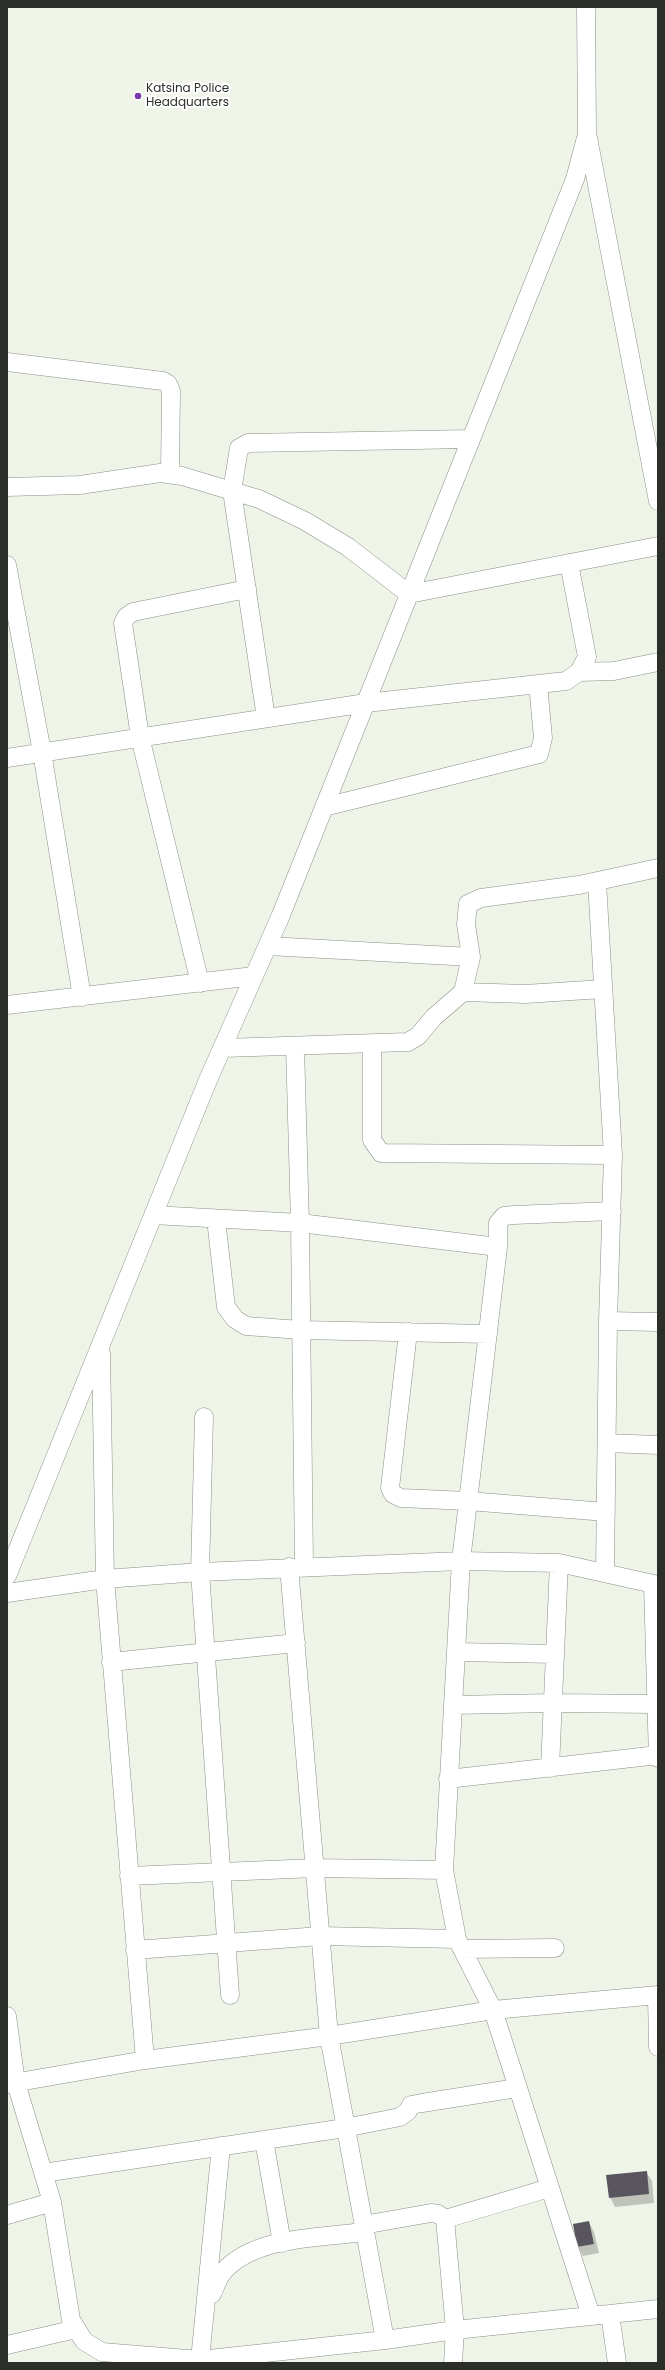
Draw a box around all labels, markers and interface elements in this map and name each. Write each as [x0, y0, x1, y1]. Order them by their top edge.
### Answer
place label: Katsina Police Headquarters [146, 82, 229, 110]
marker: Katsina Police Headquarters [133, 91, 143, 101]

